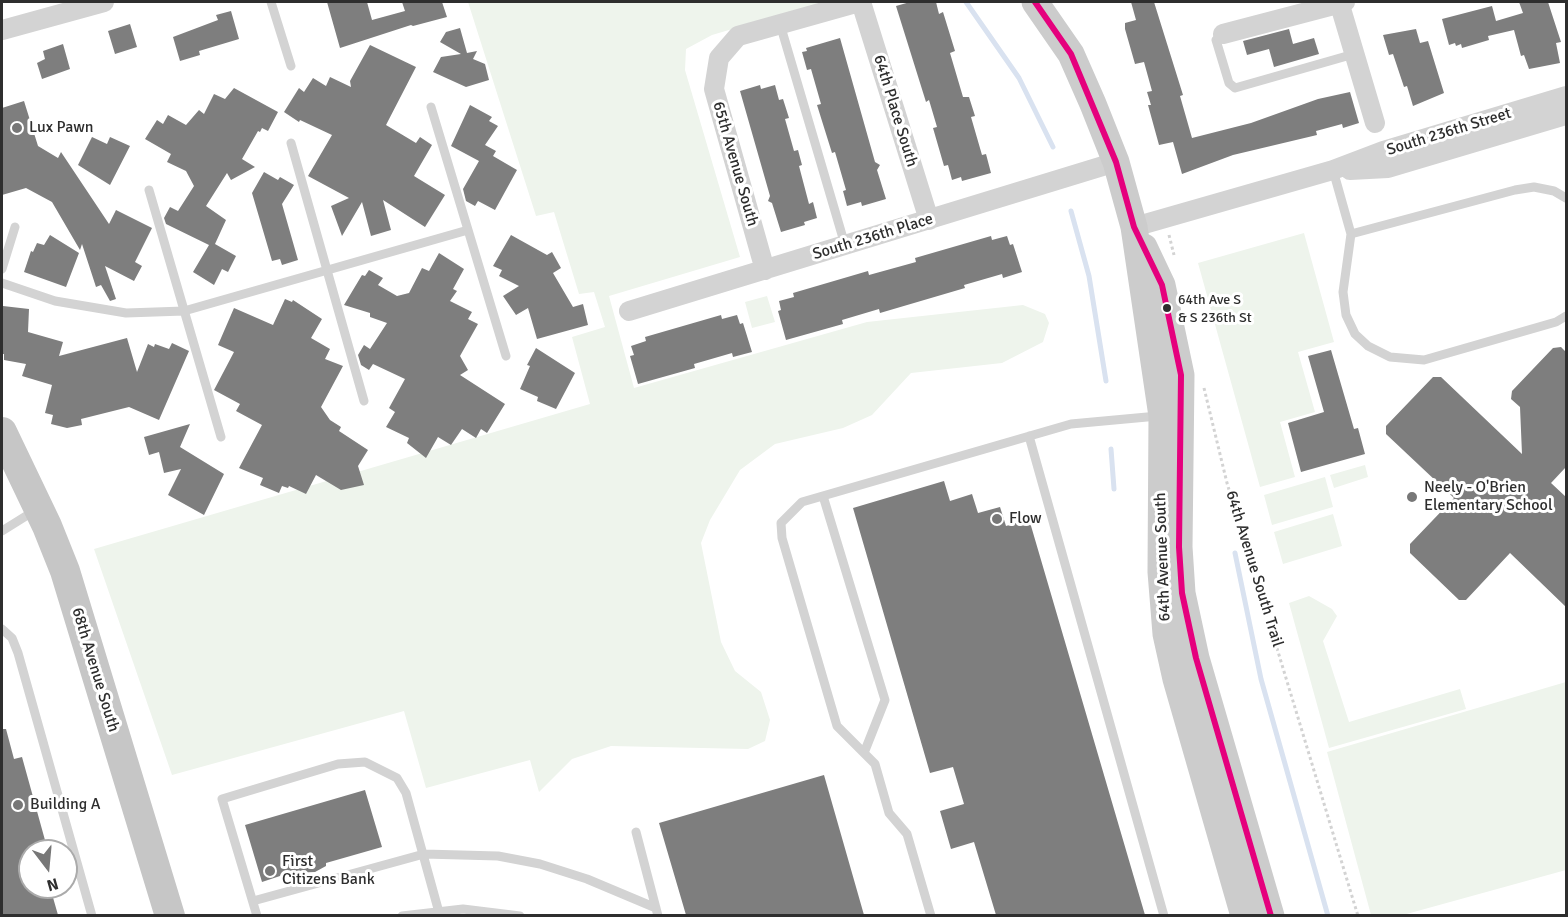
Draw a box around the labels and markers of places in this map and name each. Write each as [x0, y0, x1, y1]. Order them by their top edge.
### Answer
place label: Lux Pawn [29, 118, 94, 138]
marker: Lux Pawn [10, 121, 24, 135]
place label: 64th Ave S & S 236th St [1178, 292, 1252, 324]
marker: 64th Ave S & S 236th St [1161, 302, 1173, 314]
place label: Neely - O'Brien Elementary School [1424, 478, 1553, 516]
marker: Neely - O'Brien Elementary School [1405, 490, 1419, 504]
place label: Flow [1009, 509, 1042, 529]
marker: Flow [990, 512, 1004, 526]
place label: Building A [30, 795, 101, 815]
marker: Building A [11, 798, 25, 812]
place label: First Citizens Bank [282, 852, 375, 890]
marker: First Citizens Bank [263, 864, 277, 878]

